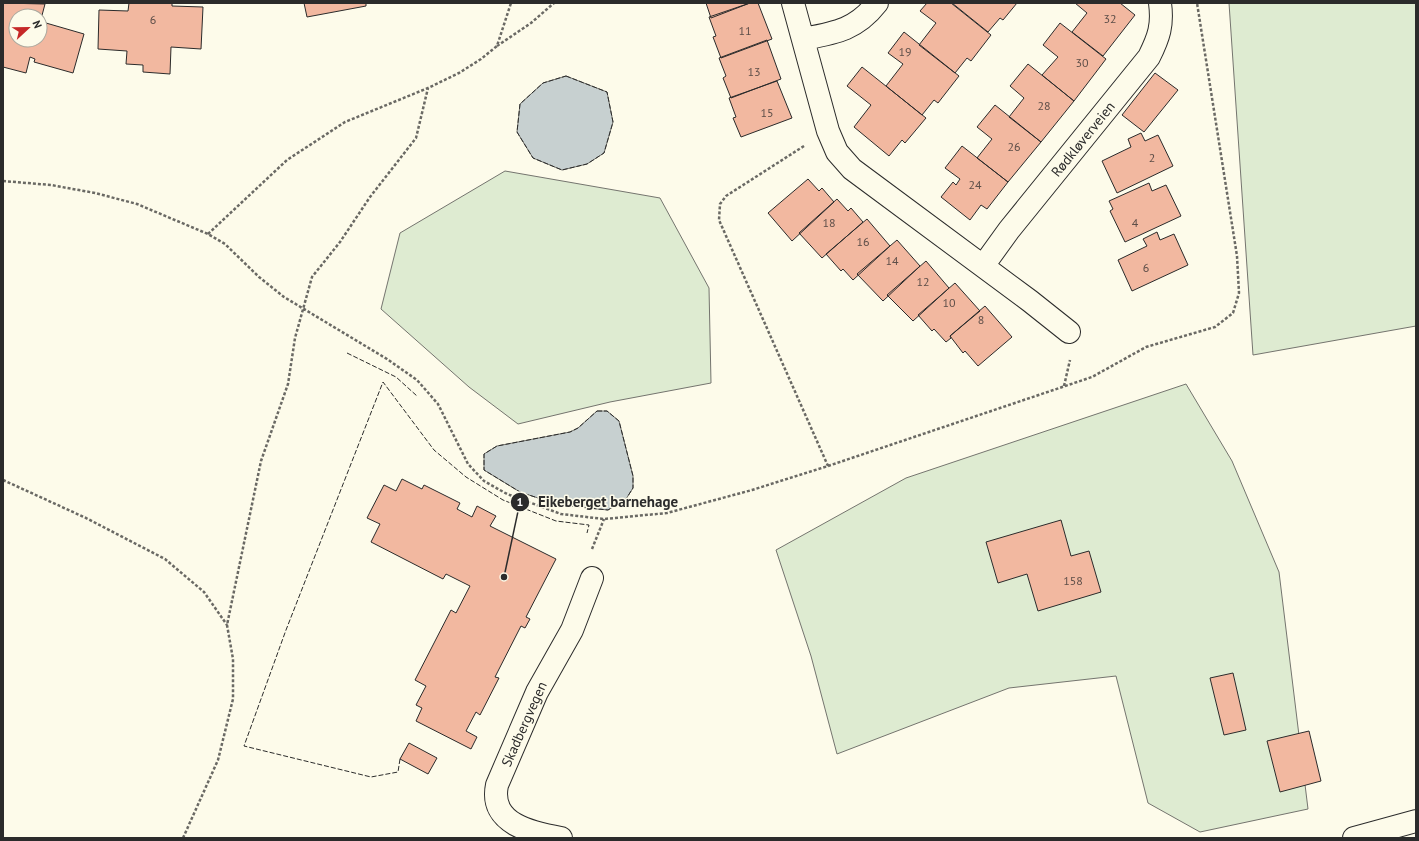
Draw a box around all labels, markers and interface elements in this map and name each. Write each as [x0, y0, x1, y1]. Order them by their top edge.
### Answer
north arrow [8, 8, 48, 48]
house number: 32 [1103, 11, 1117, 26]
house number: 6 [150, 12, 156, 27]
text: N [29, 18, 45, 30]
house number: 11 [738, 23, 752, 38]
house number: 19 [898, 44, 912, 59]
house number: 30 [1075, 55, 1089, 70]
house number: 13 [747, 64, 761, 79]
house number: 28 [1037, 98, 1051, 113]
street label: Rødkløverveien [1047, 98, 1119, 180]
house number: 15 [760, 105, 774, 120]
house number: 26 [1007, 139, 1021, 154]
house number: 2 [1149, 150, 1155, 165]
house number: 24 [968, 177, 982, 192]
house number: 18 [822, 215, 836, 230]
house number: 4 [1132, 215, 1139, 230]
house number: 16 [856, 234, 870, 249]
house number: 14 [885, 253, 899, 268]
house number: 6 [1143, 260, 1149, 275]
house number: 12 [916, 274, 930, 289]
house number: 10 [942, 295, 956, 310]
house number: 8 [978, 312, 984, 327]
callout: Eikeberget barnehage [510, 488, 686, 515]
text: Eikeberget barnehage [538, 492, 678, 511]
text: 1 [517, 494, 523, 509]
house number: 158 [1063, 573, 1083, 588]
street label: Skadbergvegen [497, 679, 551, 769]

